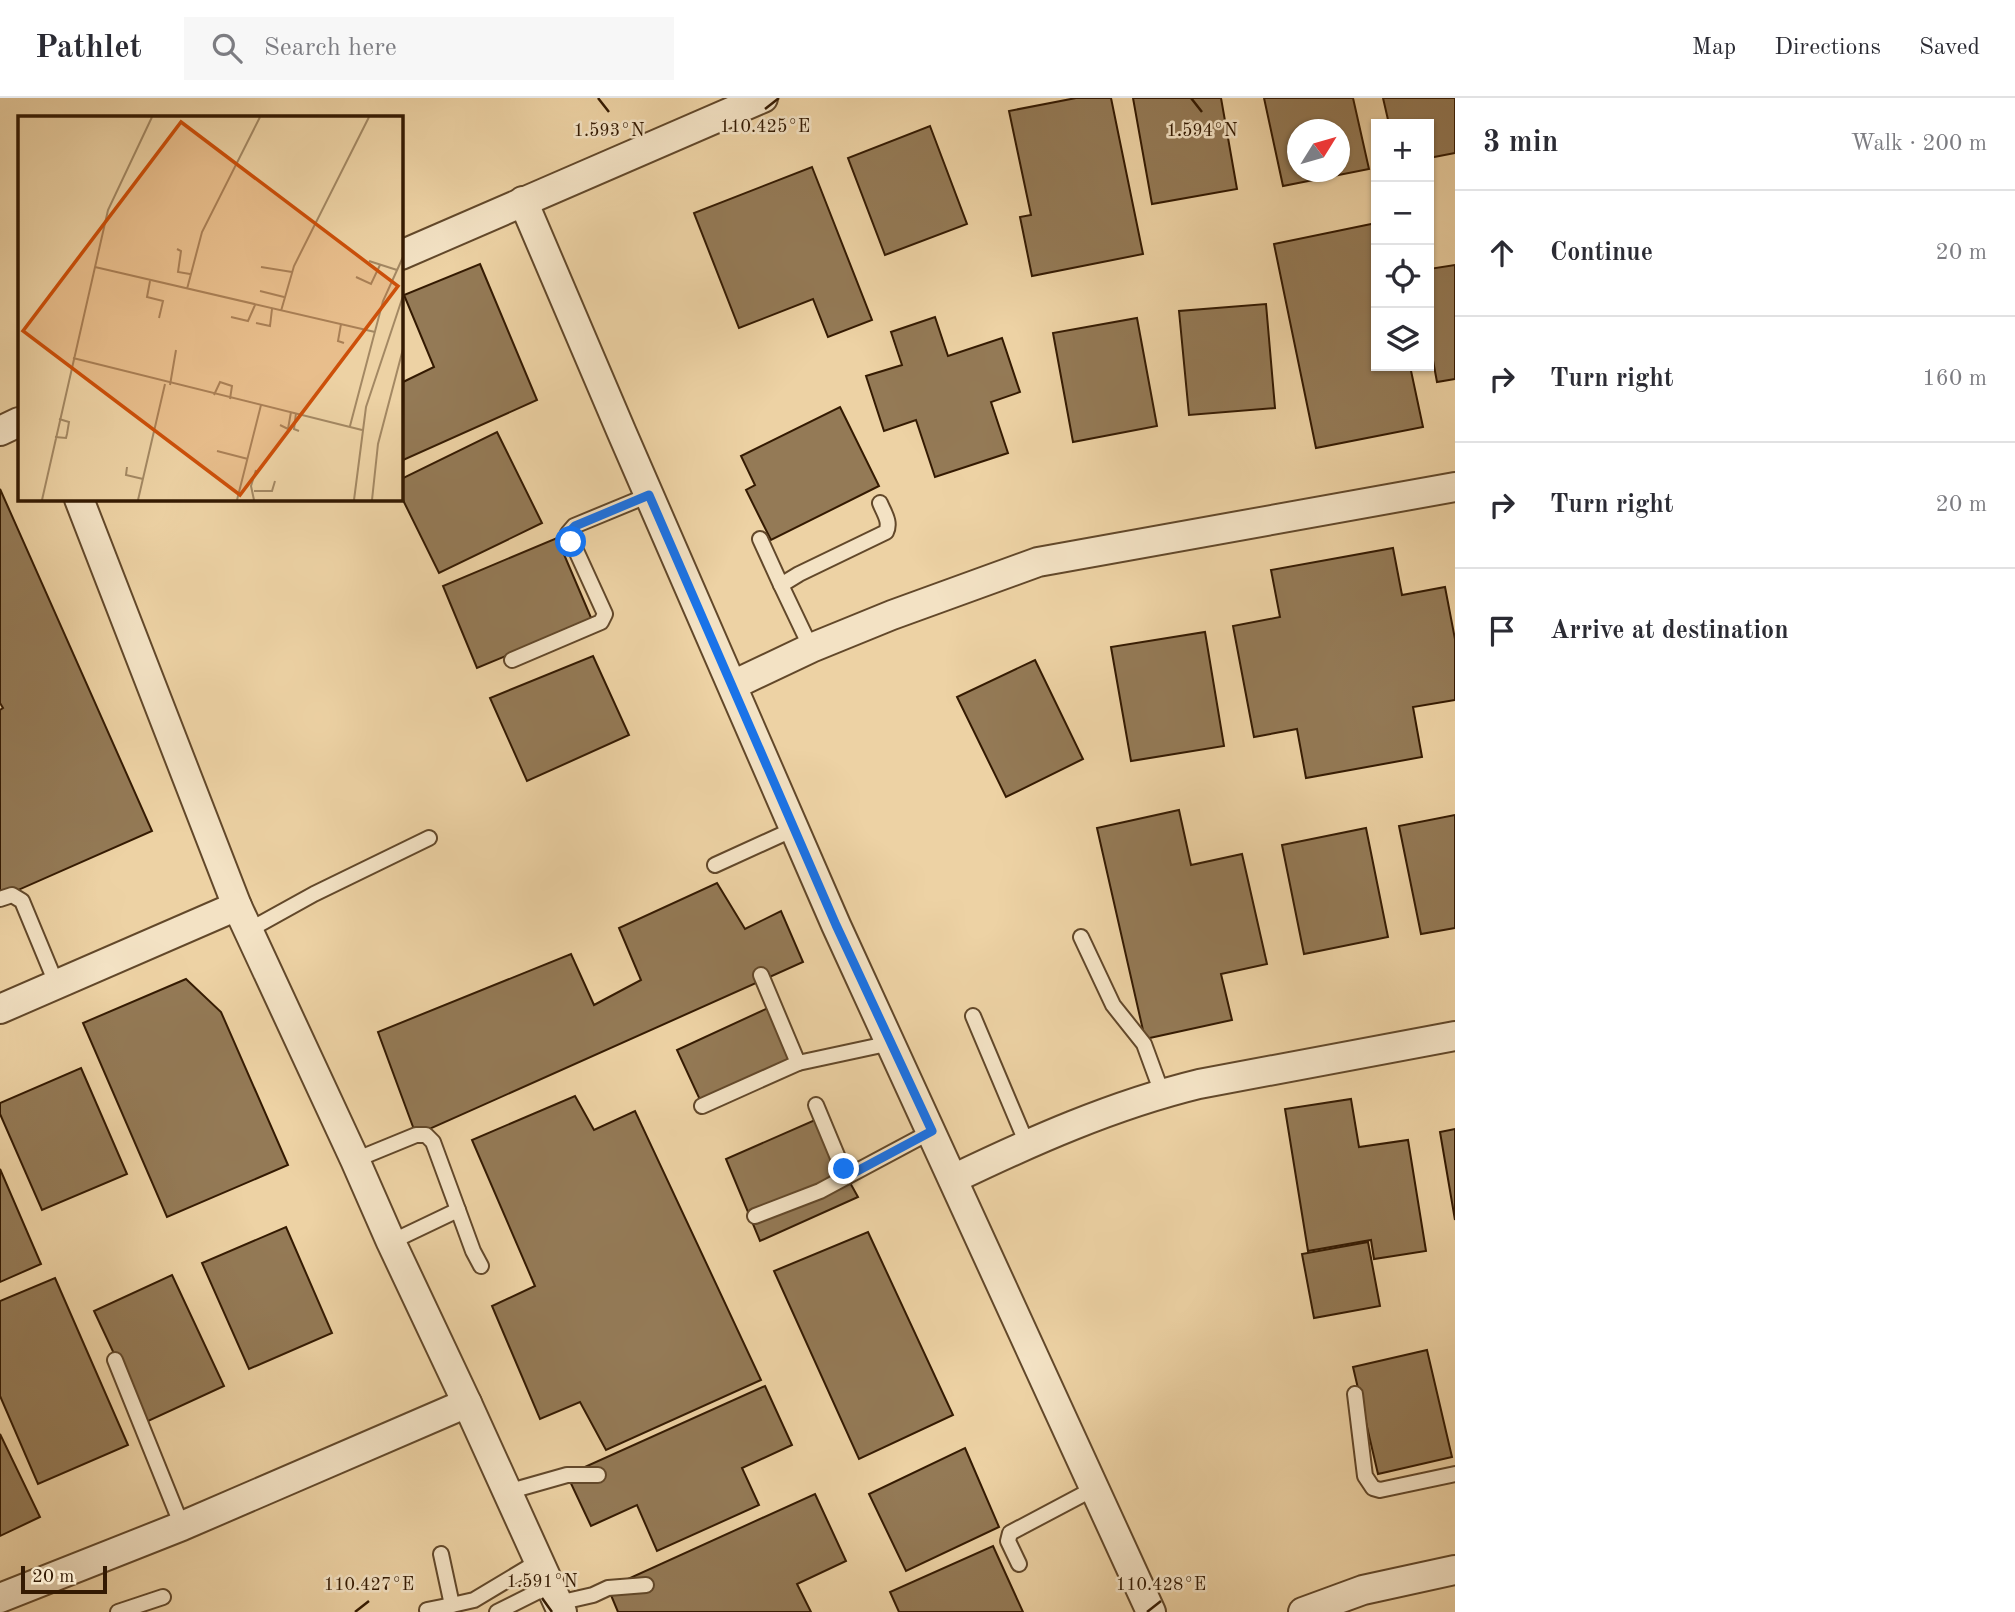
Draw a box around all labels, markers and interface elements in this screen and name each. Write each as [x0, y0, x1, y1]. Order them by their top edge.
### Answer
search box [184, 17, 674, 80]
icon: search [208, 29, 246, 67]
text: Pathlet [35, 32, 142, 65]
text: Search here [264, 35, 397, 61]
text: Map [1692, 36, 1736, 60]
text: Directions [1774, 36, 1881, 60]
text: Saved [1919, 36, 1980, 60]
inset map [18, 116, 402, 500]
text: 110.425°E [720, 118, 810, 136]
north arrow [1287, 119, 1350, 182]
map controls [1371, 119, 1434, 371]
button: + [1371, 119, 1434, 182]
text: 1.593°N [573, 122, 645, 140]
text: 1.594°N [1166, 122, 1238, 140]
text: 3 min [1483, 128, 1558, 158]
text: Walk · 200 m [1851, 132, 1987, 155]
button: − [1371, 182, 1434, 245]
icon: ahead [1483, 234, 1521, 272]
text: Continue [1550, 240, 1653, 266]
text: 20 m [1936, 241, 1987, 264]
button: locate [1371, 245, 1434, 308]
button: layers [1371, 308, 1434, 371]
icon: right [1483, 360, 1521, 398]
text: Turn right [1550, 366, 1673, 392]
text: 160 m [1922, 367, 1987, 390]
icon: right [1483, 486, 1521, 524]
text: Turn right [1550, 492, 1673, 518]
text: 20 m [1936, 493, 1987, 516]
route start [555, 526, 586, 557]
icon: arrive [1483, 612, 1521, 650]
text: Arrive at destination [1550, 618, 1789, 644]
route end [828, 1153, 859, 1184]
scale bar [21, 1563, 107, 1595]
text: 20 m [32, 1568, 74, 1587]
text: 1.591°N [506, 1573, 578, 1591]
text: 110.427°E [324, 1576, 414, 1594]
text: 110.428°E [1116, 1576, 1206, 1594]

